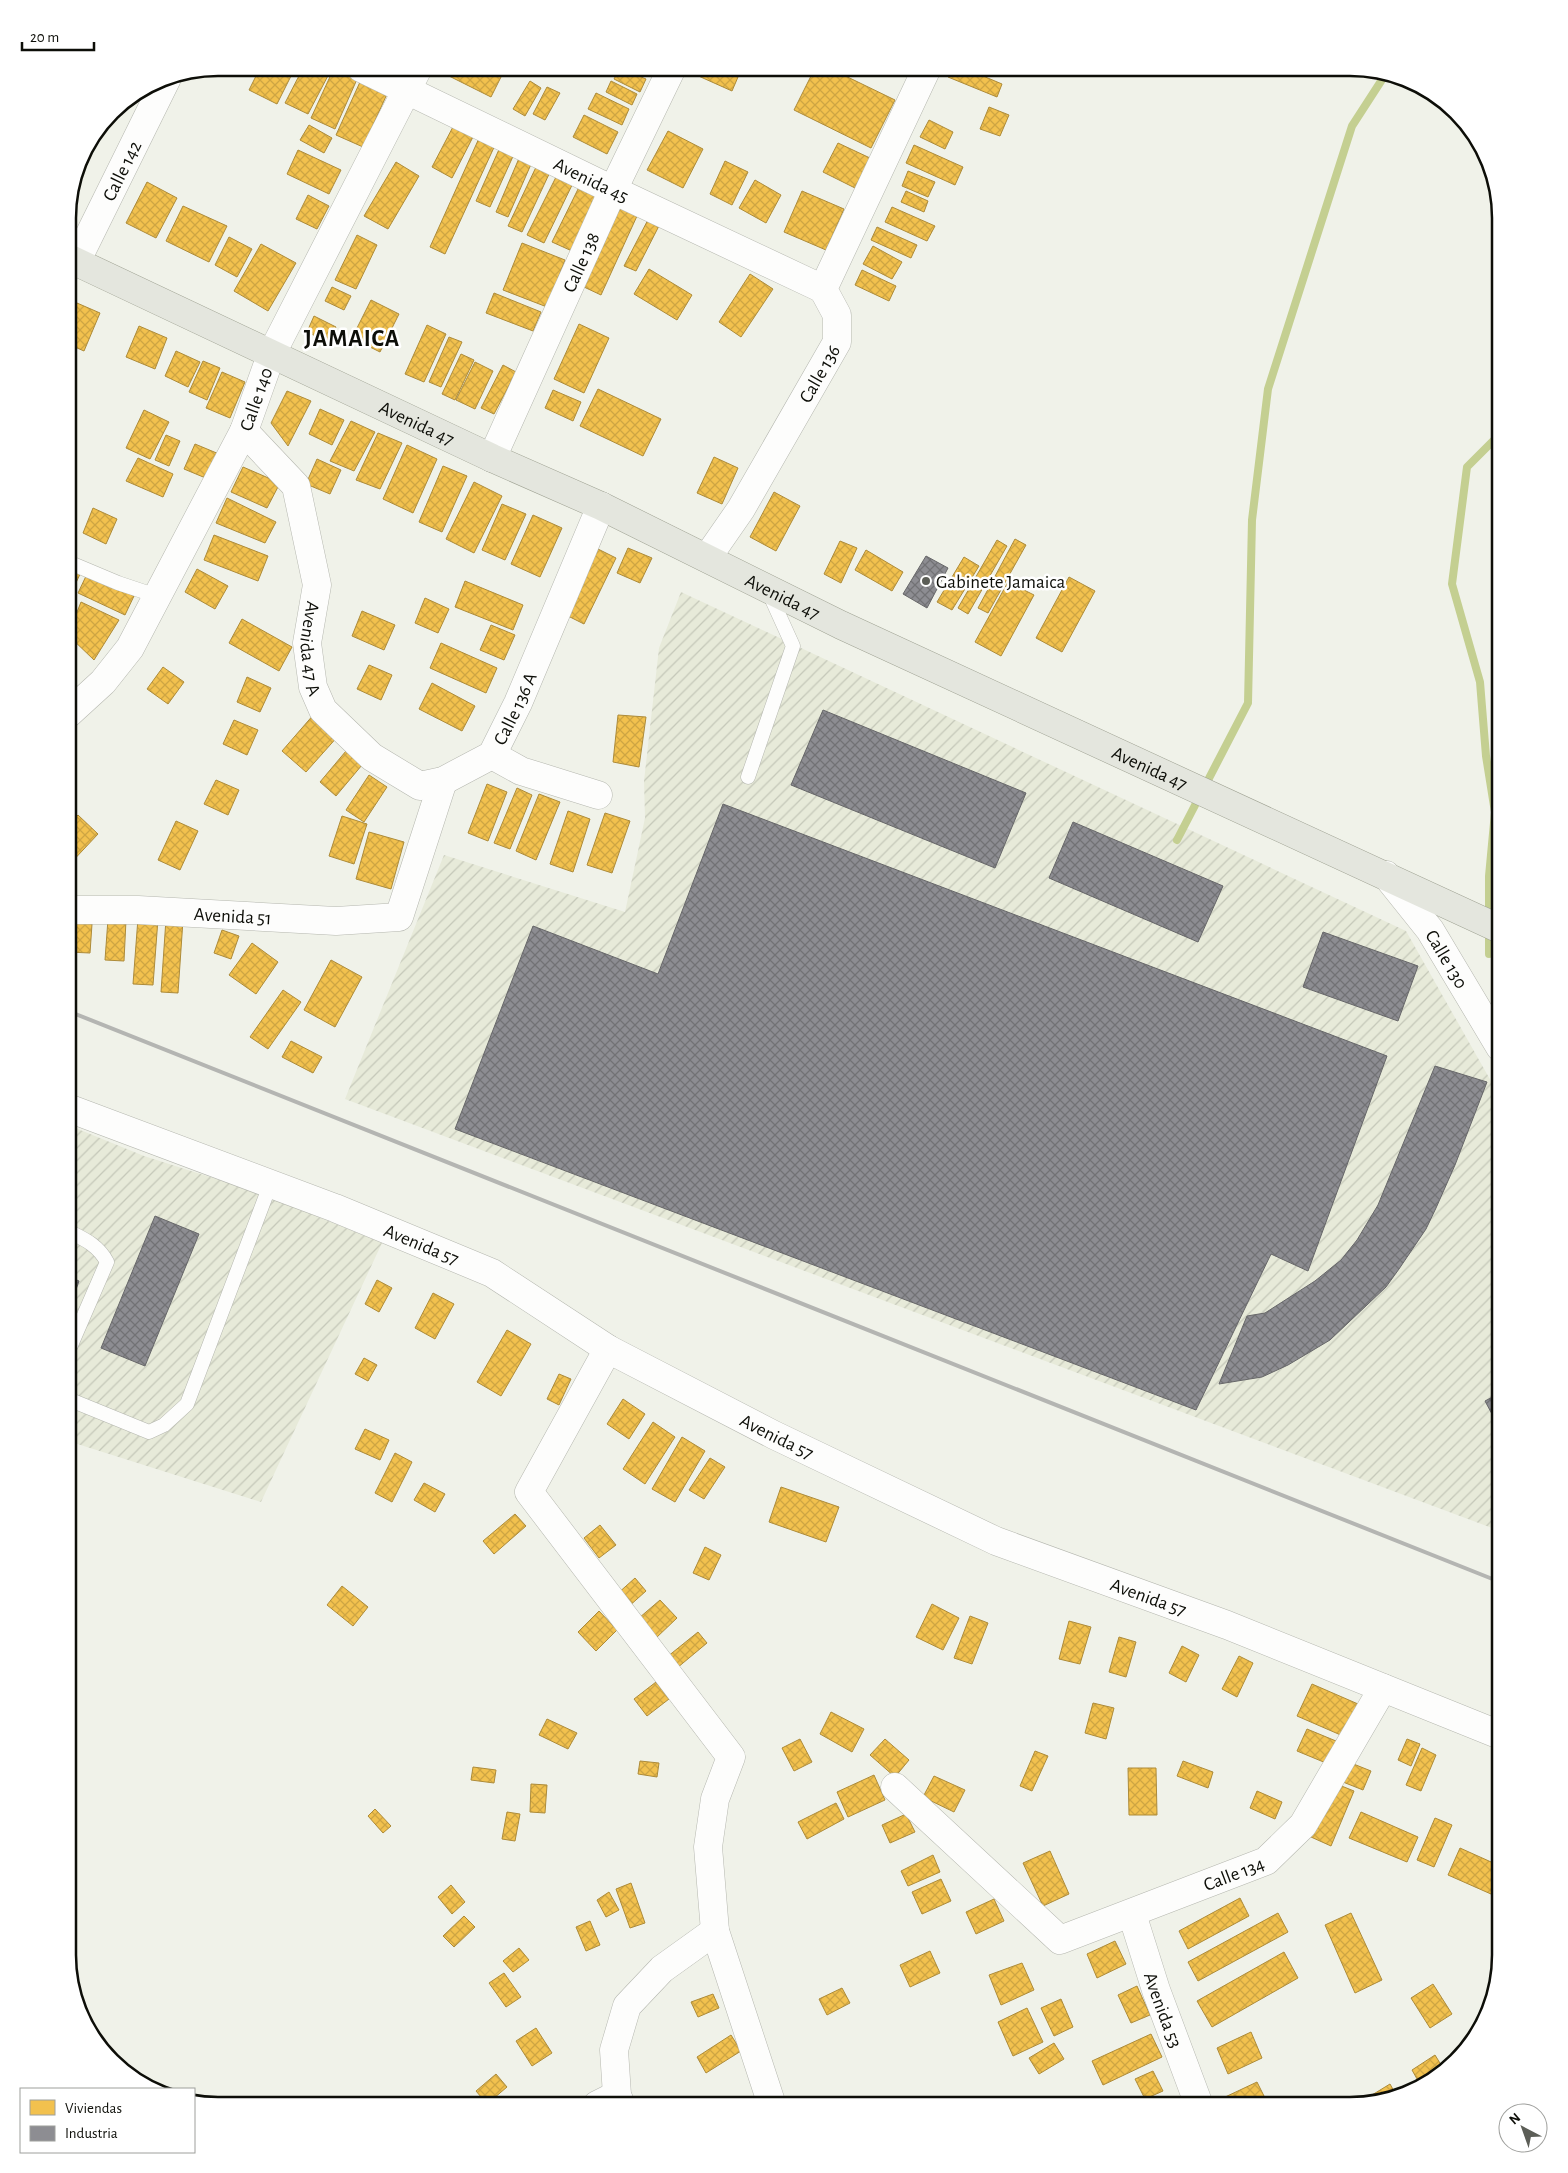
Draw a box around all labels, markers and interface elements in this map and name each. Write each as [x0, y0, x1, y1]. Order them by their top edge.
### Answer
scale bar [22, 20, 95, 52]
text: 20 m [30, 30, 59, 45]
street label: Calle 142 [100, 138, 145, 204]
street label: Avenida 45 [550, 155, 631, 207]
street label: Calle 138 [560, 230, 604, 295]
district label: JAMAICA [304, 327, 400, 351]
street label: Calle 136 [796, 342, 844, 406]
street label: Calle 140 [237, 365, 277, 434]
street label: Avenida 47 [376, 398, 457, 450]
street label: Avenida 47 [742, 571, 823, 624]
place label: Gabinete Jamaica [936, 573, 1065, 592]
marker: Gabinete Jamaica [920, 575, 932, 587]
street label: Avenida 47 A [296, 600, 324, 699]
street label: Calle 136 A [491, 670, 541, 748]
street label: Avenida 47 [1109, 743, 1190, 794]
street label: Avenida 51 [193, 905, 272, 928]
street label: Calle 130 [1421, 927, 1471, 992]
street label: Avenida 57 [381, 1221, 461, 1269]
street label: Avenida 57 [737, 1411, 816, 1463]
street label: Avenida 57 [1108, 1575, 1189, 1620]
street label: Calle 134 [1201, 1855, 1267, 1895]
street label: Avenida 53 [1140, 1970, 1185, 2051]
legend [20, 2088, 195, 2153]
text: Viviendas [65, 2101, 122, 2116]
north arrow [1498, 2103, 1548, 2153]
text: N [1507, 2110, 1523, 2127]
text: Industria [65, 2126, 118, 2141]

